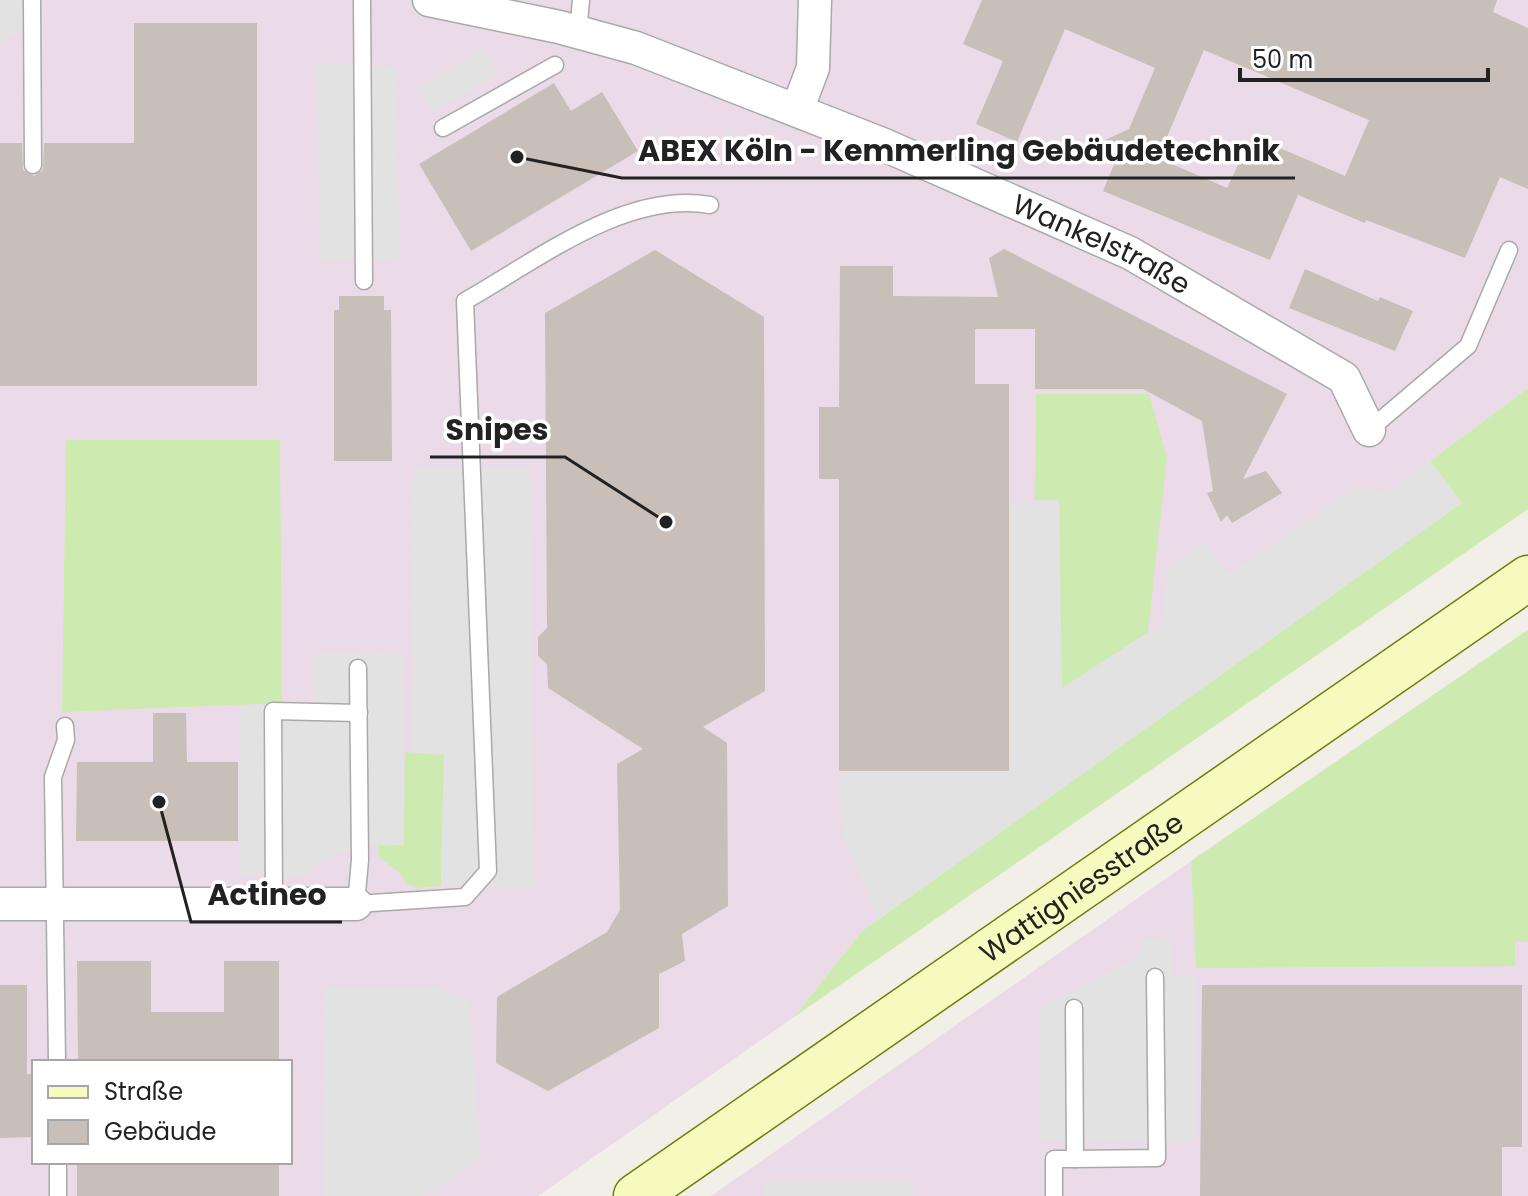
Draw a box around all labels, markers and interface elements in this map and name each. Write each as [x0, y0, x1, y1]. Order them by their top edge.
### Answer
scale bar [1240, 32, 1488, 82]
text: 50 m [1252, 43, 1313, 76]
callout: ABEX Köln - Kemmerling Gebäudetechnik [622, 124, 1295, 178]
text: ABEX Köln - Kemmerling Gebäudetechnik [638, 129, 1280, 172]
street label: Wankelstraße [1007, 184, 1198, 304]
callout: Snipes [430, 403, 565, 457]
text: Snipes [445, 408, 549, 451]
street label: Wattigniesstraße [972, 803, 1191, 972]
callout: Actineo [191, 868, 342, 922]
text: Actineo [207, 873, 327, 916]
legend [32, 1060, 292, 1164]
text: Straße [104, 1075, 183, 1108]
text: Gebäude [104, 1115, 216, 1148]

